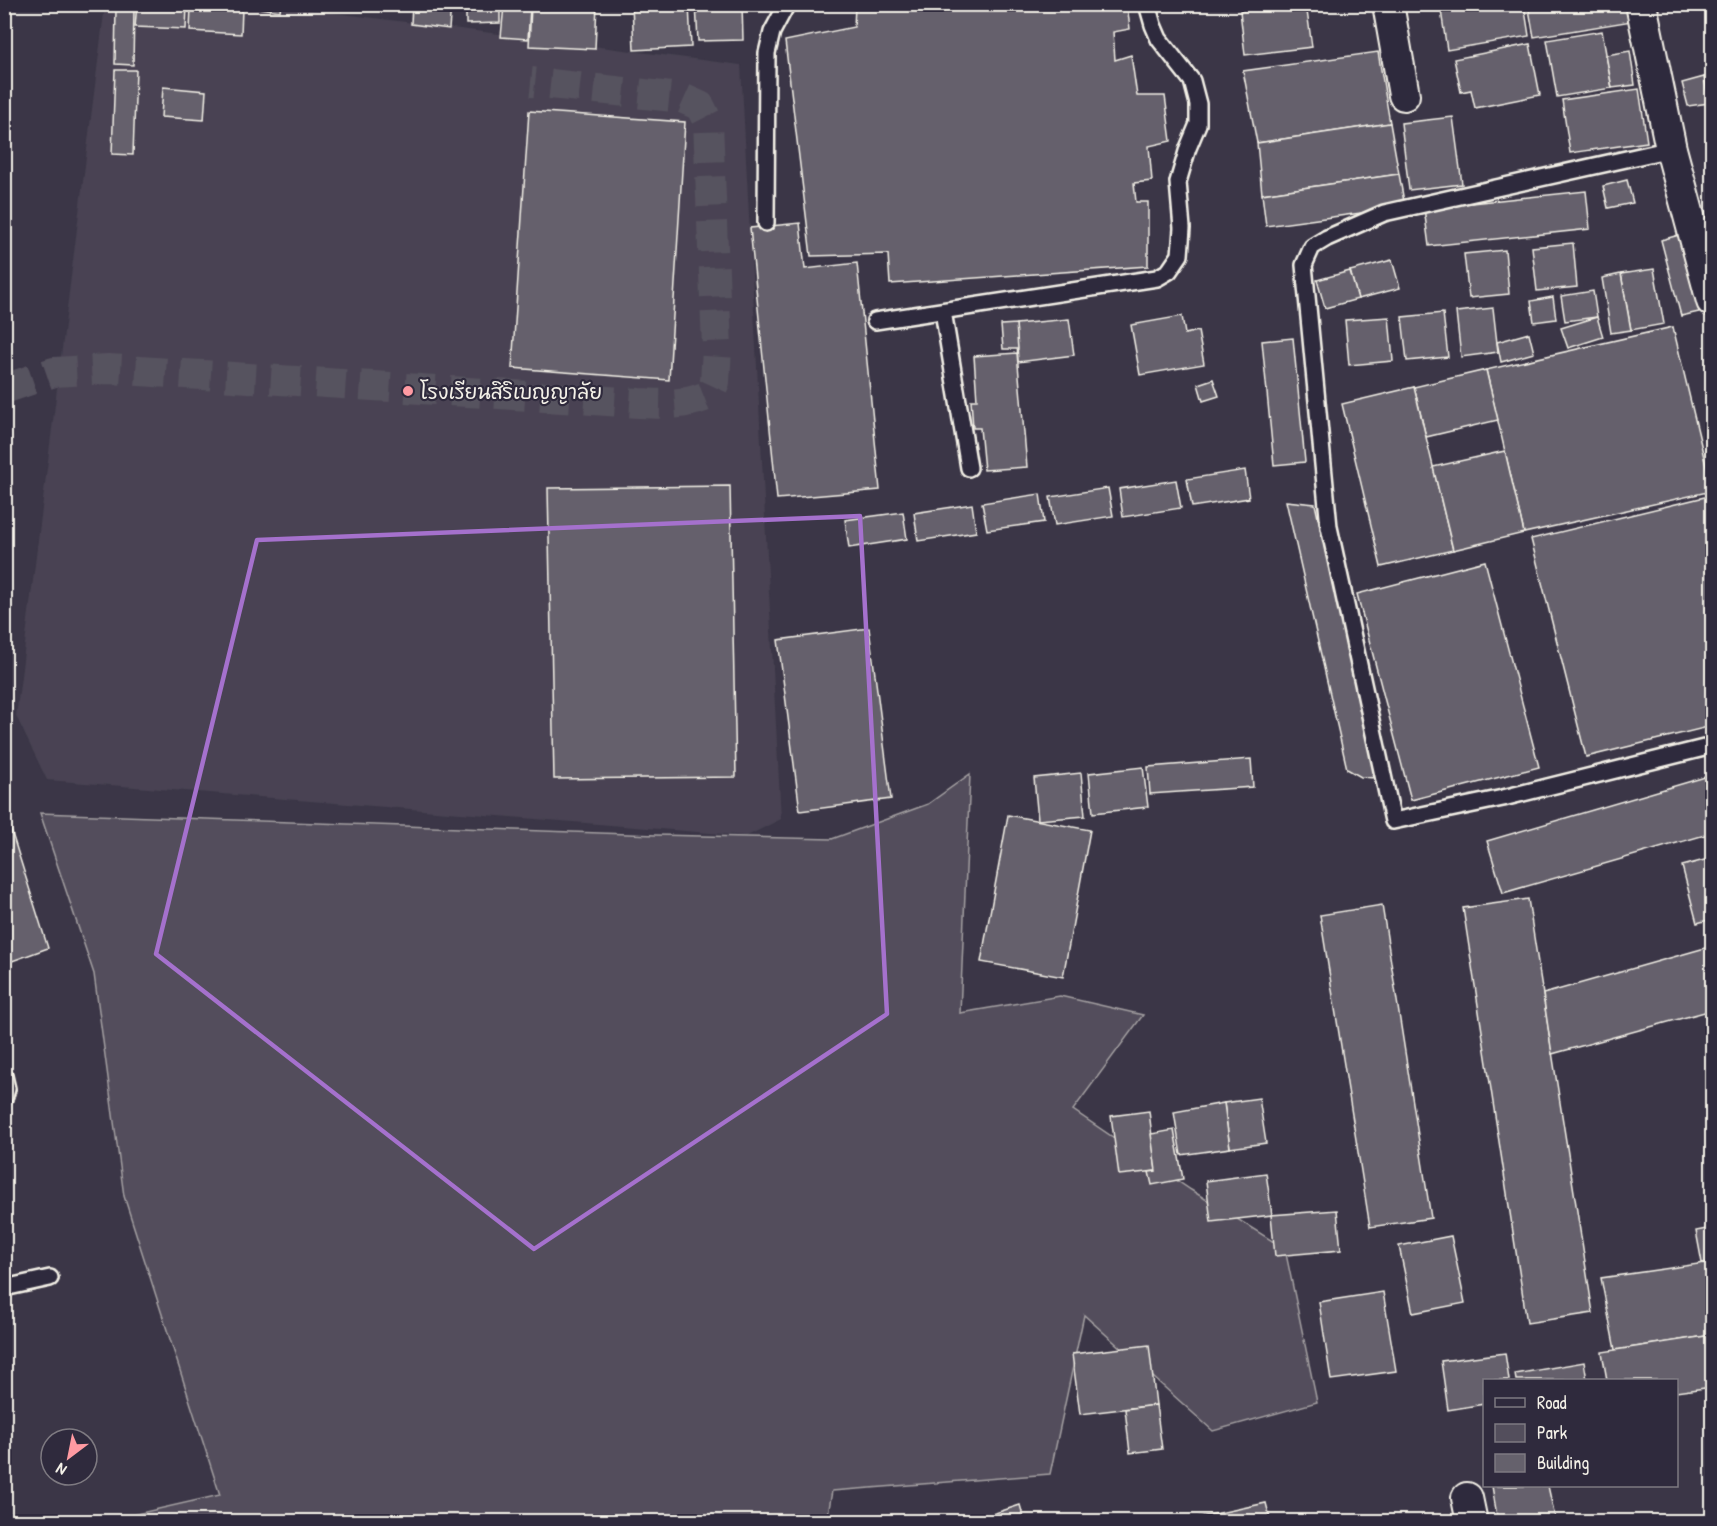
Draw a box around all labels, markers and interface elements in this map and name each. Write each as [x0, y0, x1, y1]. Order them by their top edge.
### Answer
place label: โรงเรียนสิริเบญญาลัย [420, 378, 602, 405]
marker: โรงเรียนสิริเบญญาลัย [401, 384, 415, 398]
legend [1483, 1379, 1678, 1487]
text: Road [1537, 1390, 1567, 1415]
text: Park [1537, 1420, 1568, 1445]
north arrow [39, 1427, 99, 1487]
text: Building [1537, 1450, 1589, 1475]
text: N [51, 1458, 70, 1481]

